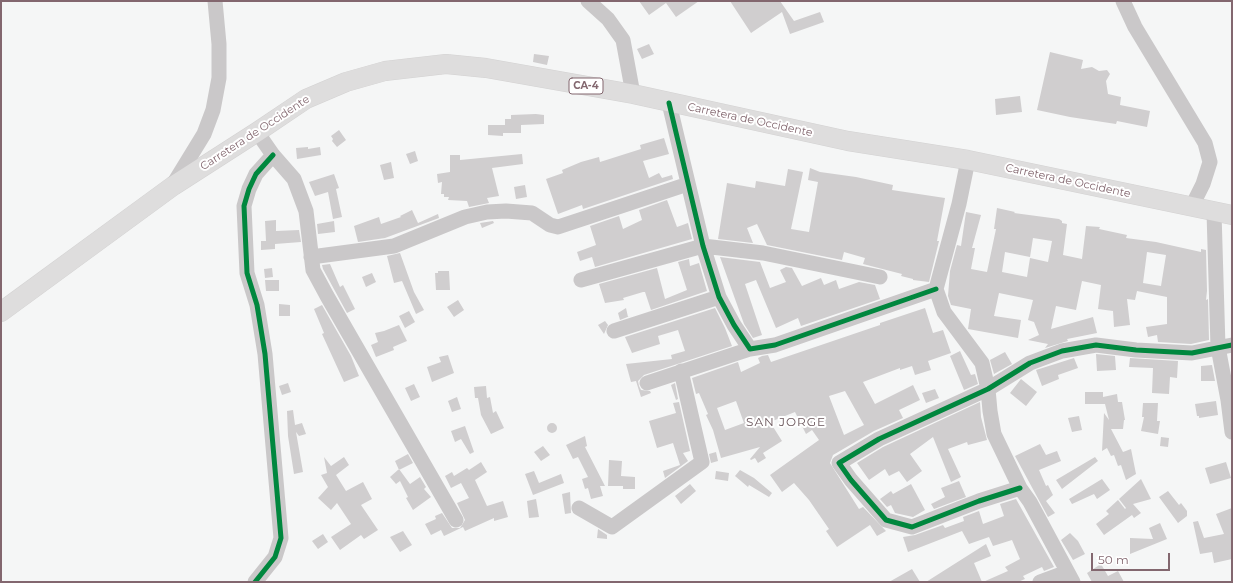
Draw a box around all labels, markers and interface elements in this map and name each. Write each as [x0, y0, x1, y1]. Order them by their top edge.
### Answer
road number: CA-4 [569, 78, 603, 94]
street label: Carretera de Occidente [198, 93, 312, 173]
street label: Carretera de Occidente [686, 100, 814, 140]
street label: Carretera de Occidente [1004, 161, 1132, 201]
district label: SAN JORGE [746, 415, 826, 429]
scale bar [1093, 545, 1172, 571]
text: 50 m [1098, 552, 1129, 567]

